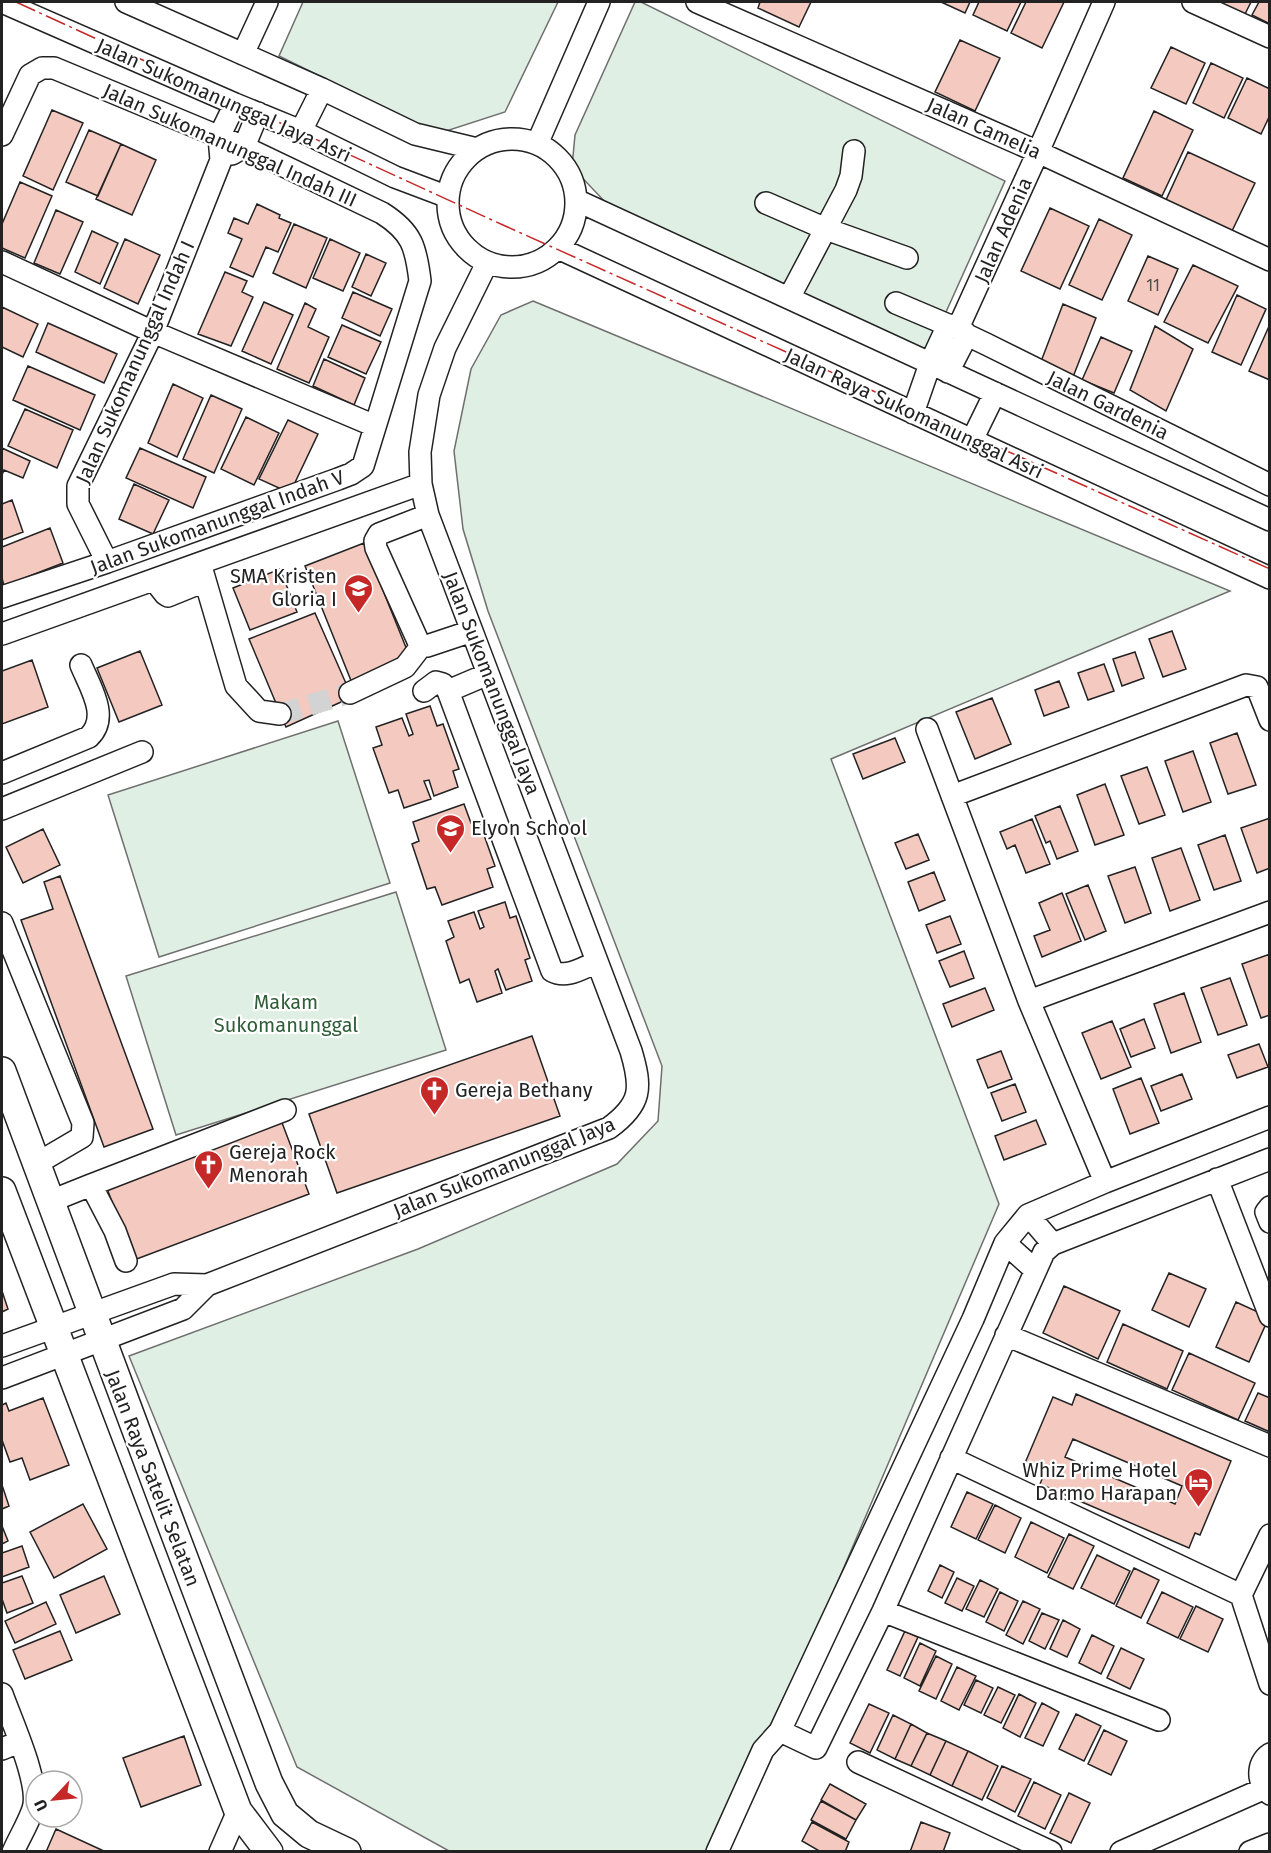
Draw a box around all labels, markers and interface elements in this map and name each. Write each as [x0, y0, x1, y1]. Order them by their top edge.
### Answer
street label: Jalan Sukomanunggal Jaya Asri [93, 33, 355, 167]
street label: Jalan Sukomanunggal Indah III [99, 78, 361, 212]
street label: Jalan Camelia [923, 92, 1045, 164]
street label: Jalan Adenia [969, 174, 1037, 286]
street label: Jalan Sukomanunggal Indah I [70, 237, 200, 487]
house number: 11 [1146, 276, 1160, 295]
street label: Jalan Raya Sukomanunggal Asri [781, 342, 1047, 484]
street label: Jalan Gardenia [1043, 365, 1173, 445]
street label: Jalan Sukomanunggal Indah V [87, 465, 347, 579]
place label: SMA Kristen Gloria I [230, 564, 337, 611]
street label: Jalan Sukomanunggal Jaya [438, 568, 546, 798]
school or university icon: SMA Kristen Gloria I [342, 572, 374, 614]
school or university icon: Elyon School [434, 812, 466, 854]
place label: Elyon School [471, 816, 587, 840]
park label: Makam Sukomanunggal [214, 990, 358, 1037]
church icon: Gereja Bethany [418, 1074, 450, 1116]
place label: Gereja Bethany [455, 1078, 593, 1102]
street label: Jalan Sukomanunggal Jaya [390, 1111, 618, 1223]
place label: Gereja Rock Menorah [229, 1140, 336, 1187]
church icon: Gereja Rock Menorah [192, 1148, 224, 1190]
street label: Jalan Raya Satelit Selatan [101, 1366, 205, 1590]
place label: Whiz Prime Hotel Darmo Harapan [1022, 1458, 1177, 1505]
hotel icon: Whiz Prime Hotel Darmo Harapan [1182, 1466, 1214, 1508]
north arrow [24, 1769, 84, 1829]
text: U [30, 1797, 52, 1814]

